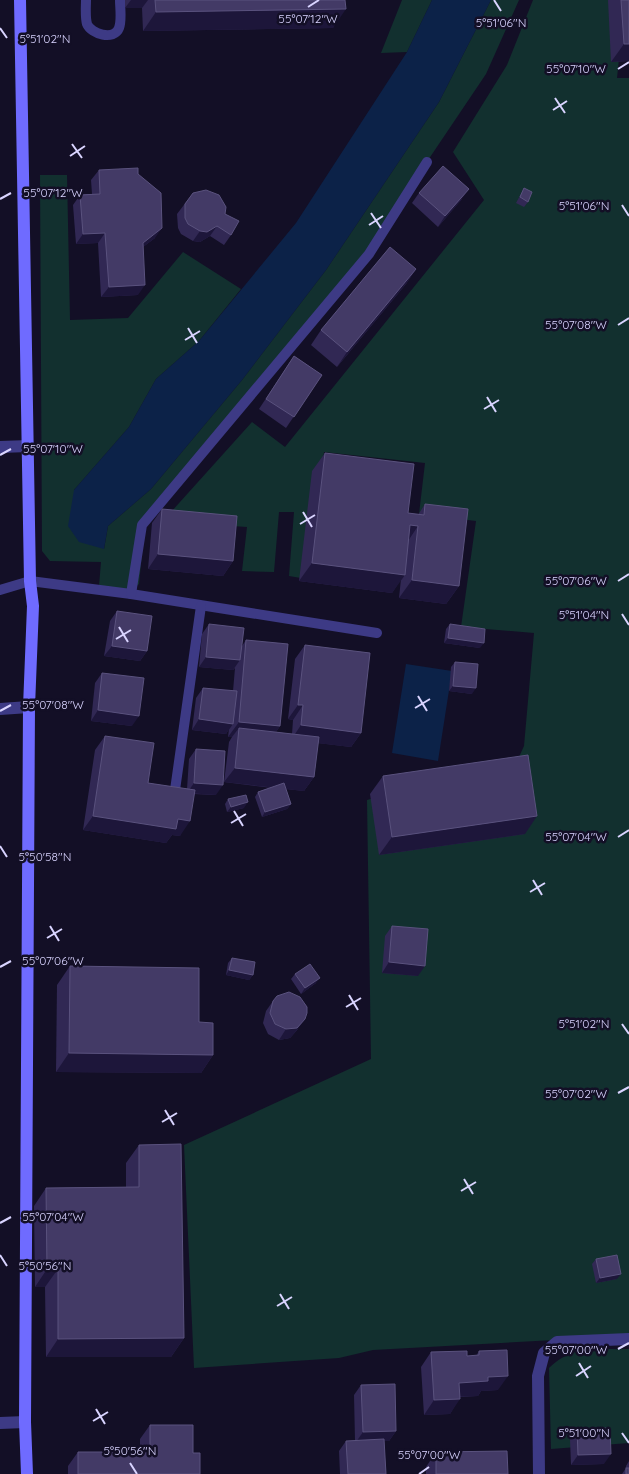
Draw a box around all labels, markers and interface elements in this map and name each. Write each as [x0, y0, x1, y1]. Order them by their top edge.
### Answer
text: 55°07'12"W [278, 11, 338, 26]
text: 5°51'06"N [476, 15, 526, 30]
text: 5°51'02"N [20, 31, 70, 46]
text: 55°07'10"W [546, 61, 606, 76]
text: 55°07'12"W [23, 185, 83, 200]
text: 5°51'06"N [559, 198, 609, 213]
text: 55°07'08"W [545, 317, 607, 332]
text: 55°07'10"W [23, 441, 83, 456]
text: 55°07'06"W [545, 573, 607, 588]
text: 5°51'04"N [559, 607, 609, 622]
text: 55°07'08"W [22, 697, 84, 712]
text: 55°07'04"W [545, 829, 607, 844]
text: 5°50'58"N [19, 849, 71, 864]
text: 55°07'06"W [22, 953, 84, 968]
text: 5°51'02"N [559, 1016, 609, 1031]
text: 55°07'02"W [545, 1086, 607, 1101]
text: 55°07'04"W [22, 1209, 84, 1224]
text: 5°50'56"N [19, 1258, 71, 1273]
text: 55°07'00"W [545, 1342, 608, 1357]
text: 5°51'00"N [558, 1425, 610, 1440]
text: 5°50'56"N [104, 1443, 156, 1458]
text: 55°07'00"W [398, 1447, 461, 1462]

